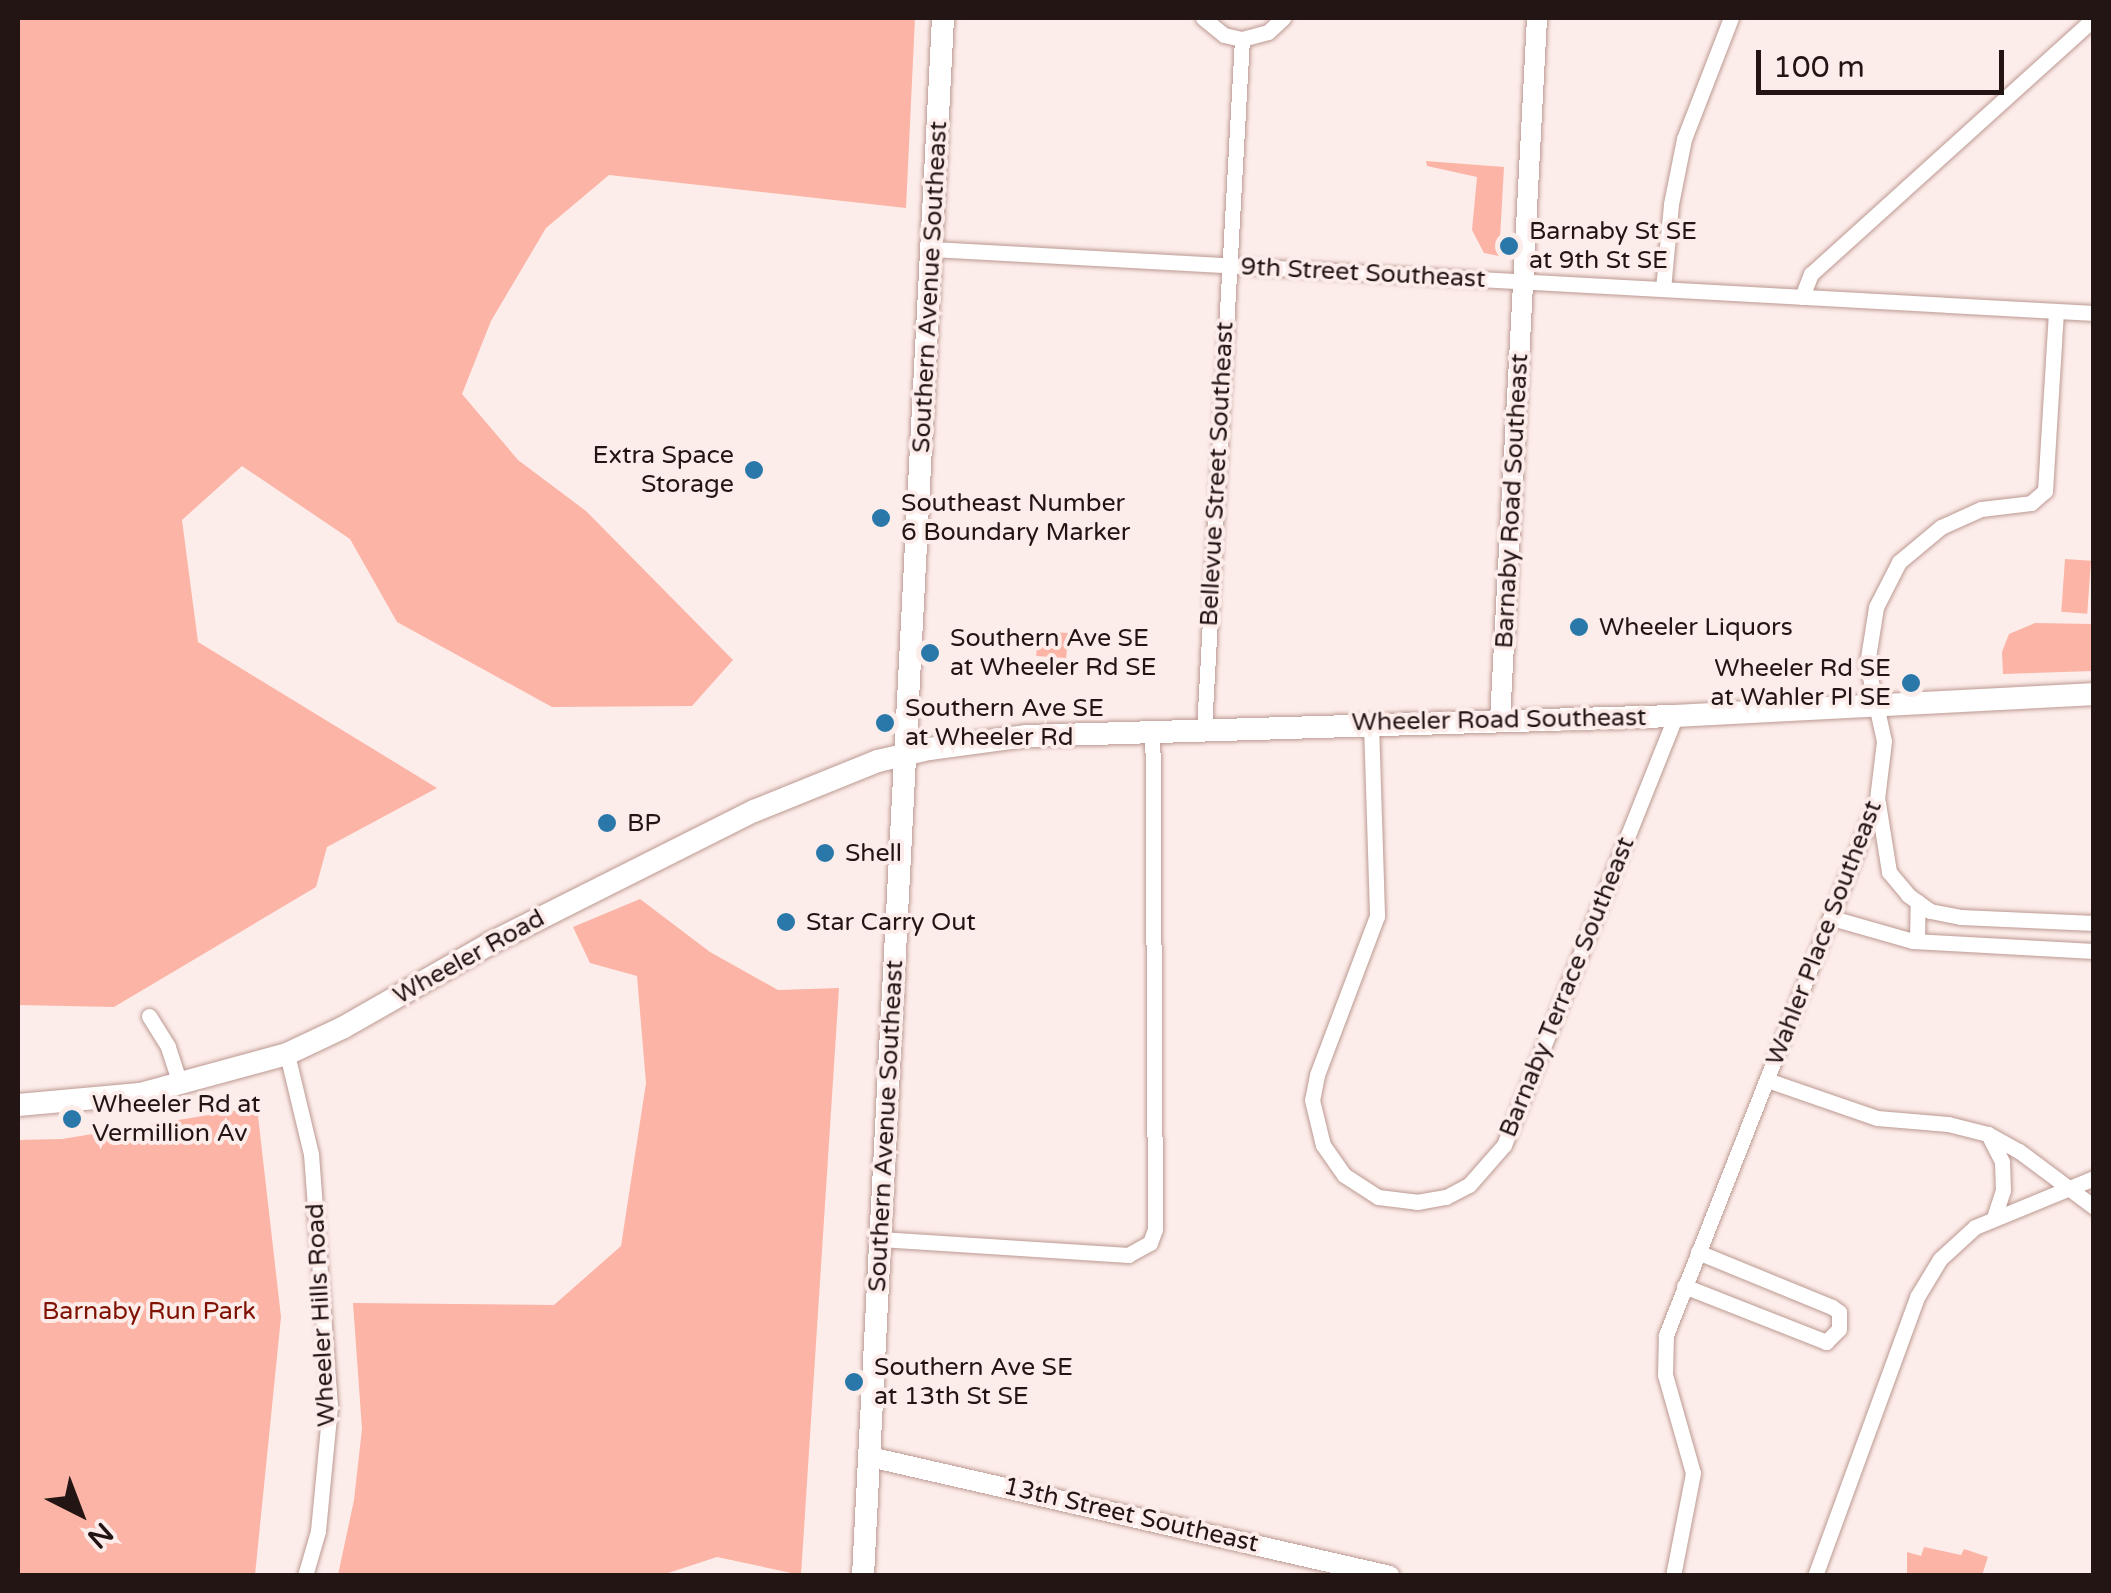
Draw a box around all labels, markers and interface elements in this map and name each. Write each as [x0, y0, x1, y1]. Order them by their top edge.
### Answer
scale bar [1761, 30, 2008, 92]
text: 100 m [1773, 49, 1865, 86]
street label: Southern Avenue Southeast [906, 120, 954, 454]
place label: Barnaby St SE at 9th St SE [1529, 217, 1697, 276]
marker: Barnaby St SE at 9th St SE [1498, 235, 1520, 257]
street label: 9th Street Southeast [1240, 252, 1486, 294]
street label: Bellevue Street Southeast [1194, 321, 1240, 627]
street label: Barnaby Road Southeast [1489, 353, 1535, 649]
place label: Extra Space Storage [592, 441, 734, 500]
marker: Extra Space Storage [743, 459, 765, 481]
place label: Southeast Number 6 Boundary Marker [901, 489, 1130, 548]
marker: Southeast Number 6 Boundary Marker [870, 507, 892, 529]
place label: Wheeler Liquors [1599, 612, 1793, 642]
marker: Wheeler Liquors [1568, 616, 1590, 638]
place label: Southern Ave SE at Wheeler Rd SE [950, 624, 1156, 683]
marker: Southern Ave SE at Wheeler Rd SE [919, 642, 941, 664]
place label: Wheeler Rd SE at Wahler Pl SE [1710, 654, 1891, 713]
marker: Wheeler Rd SE at Wahler Pl SE [1900, 672, 1922, 694]
place label: Southern Ave SE at Wheeler Rd [905, 694, 1104, 753]
street label: Wheeler Road Southeast [1351, 702, 1647, 738]
marker: Southern Ave SE at Wheeler Rd [874, 712, 896, 734]
street label: Wahler Place Southeast [1760, 796, 1888, 1070]
place label: BP [627, 808, 661, 838]
marker: BP [596, 812, 618, 834]
street label: Barnaby Terrace Southeast [1493, 833, 1641, 1141]
place label: Shell [845, 838, 902, 868]
marker: Shell [814, 842, 836, 864]
street label: Wheeler Road [388, 903, 550, 1011]
place label: Star Carry Out [806, 907, 976, 937]
marker: Star Carry Out [775, 911, 797, 933]
street label: Southern Avenue Southeast [862, 959, 910, 1293]
place label: Wheeler Rd at Vermillion Av [92, 1090, 261, 1149]
marker: Wheeler Rd at Vermillion Av [61, 1108, 83, 1130]
street label: Wheeler Hills Road [300, 1202, 342, 1428]
park label: Barnaby Run Park [42, 1296, 256, 1326]
place label: Southern Ave SE at 13th St SE [874, 1353, 1073, 1412]
marker: Southern Ave SE at 13th St SE [843, 1371, 865, 1393]
north arrow [30, 1463, 130, 1563]
street label: 13th Street Southeast [1001, 1471, 1261, 1559]
text: N [80, 1515, 120, 1555]

